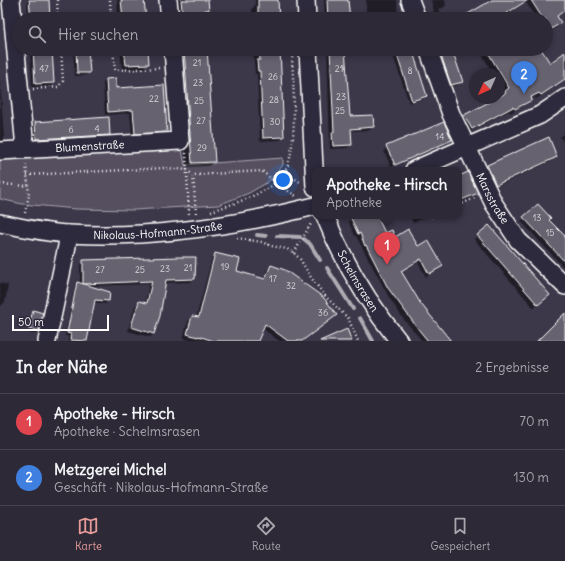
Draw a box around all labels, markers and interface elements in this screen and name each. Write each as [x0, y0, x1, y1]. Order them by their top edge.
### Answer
search box [12, 12, 553, 56]
icon: search [26, 23, 48, 45]
text: Hier suchen [58, 25, 138, 44]
house number: 21 [193, 57, 201, 68]
pin: 2 [511, 61, 537, 94]
house number: 47 [39, 63, 49, 74]
house number: 21 [335, 63, 343, 74]
house number: 8 [407, 65, 413, 76]
north arrow [469, 68, 505, 104]
house number: 26 [268, 71, 278, 82]
house number: 23 [193, 77, 203, 88]
house number: 23 [336, 91, 346, 102]
house number: 22 [149, 93, 159, 104]
house number: 28 [269, 94, 279, 105]
house number: 25 [194, 95, 204, 106]
house number: 25 [335, 105, 345, 116]
house number: 27 [196, 115, 206, 126]
house number: 30 [269, 116, 281, 127]
house number: 4 [94, 123, 100, 134]
house number: 6 [68, 124, 74, 135]
house number: 14 [436, 131, 444, 142]
street label: Blumenstraße [55, 137, 125, 155]
house number: 29 [197, 142, 207, 153]
popup [312, 167, 462, 219]
your location [273, 170, 293, 190]
street label: Marsstraße [473, 171, 512, 226]
text: Apotheke - Hirsch [327, 175, 447, 194]
text: Apotheke [327, 194, 382, 211]
house number: 13 [533, 212, 541, 223]
street label: Nikolaus-Hofmann-Straße [93, 218, 223, 242]
house number: 15 [546, 227, 554, 238]
pin: 1 [374, 232, 400, 265]
street label: Schelmsrasen [334, 248, 382, 314]
house number: 19 [221, 261, 229, 272]
house number: 21 [184, 262, 192, 273]
house number: 23 [160, 263, 170, 274]
house number: 27 [95, 264, 105, 275]
house number: 25 [135, 264, 145, 275]
house number: 17 [269, 273, 278, 284]
house number: 32 [286, 280, 296, 291]
house number: 36 [318, 307, 328, 318]
scale bar [12, 313, 109, 332]
text: 50 m [18, 315, 44, 329]
text: In der Nähe [16, 356, 108, 378]
text: 2 Ergebnisse [475, 359, 549, 376]
text: Apotheke - Hirsch [54, 404, 175, 423]
text: 1 [26, 413, 32, 430]
text: 70 m [520, 413, 549, 430]
text: Apotheke · Schelmsrasen [54, 423, 200, 440]
text: Metzgerei Michel [54, 460, 167, 479]
text: 2 [25, 469, 33, 486]
text: 130 m [513, 469, 549, 486]
text: Geschäft · Nikolaus-Hofmann-Straße [54, 479, 268, 496]
tab: Karte [75, 515, 102, 553]
tab: Route [252, 515, 281, 553]
tab: Gespeichert [431, 515, 490, 553]

